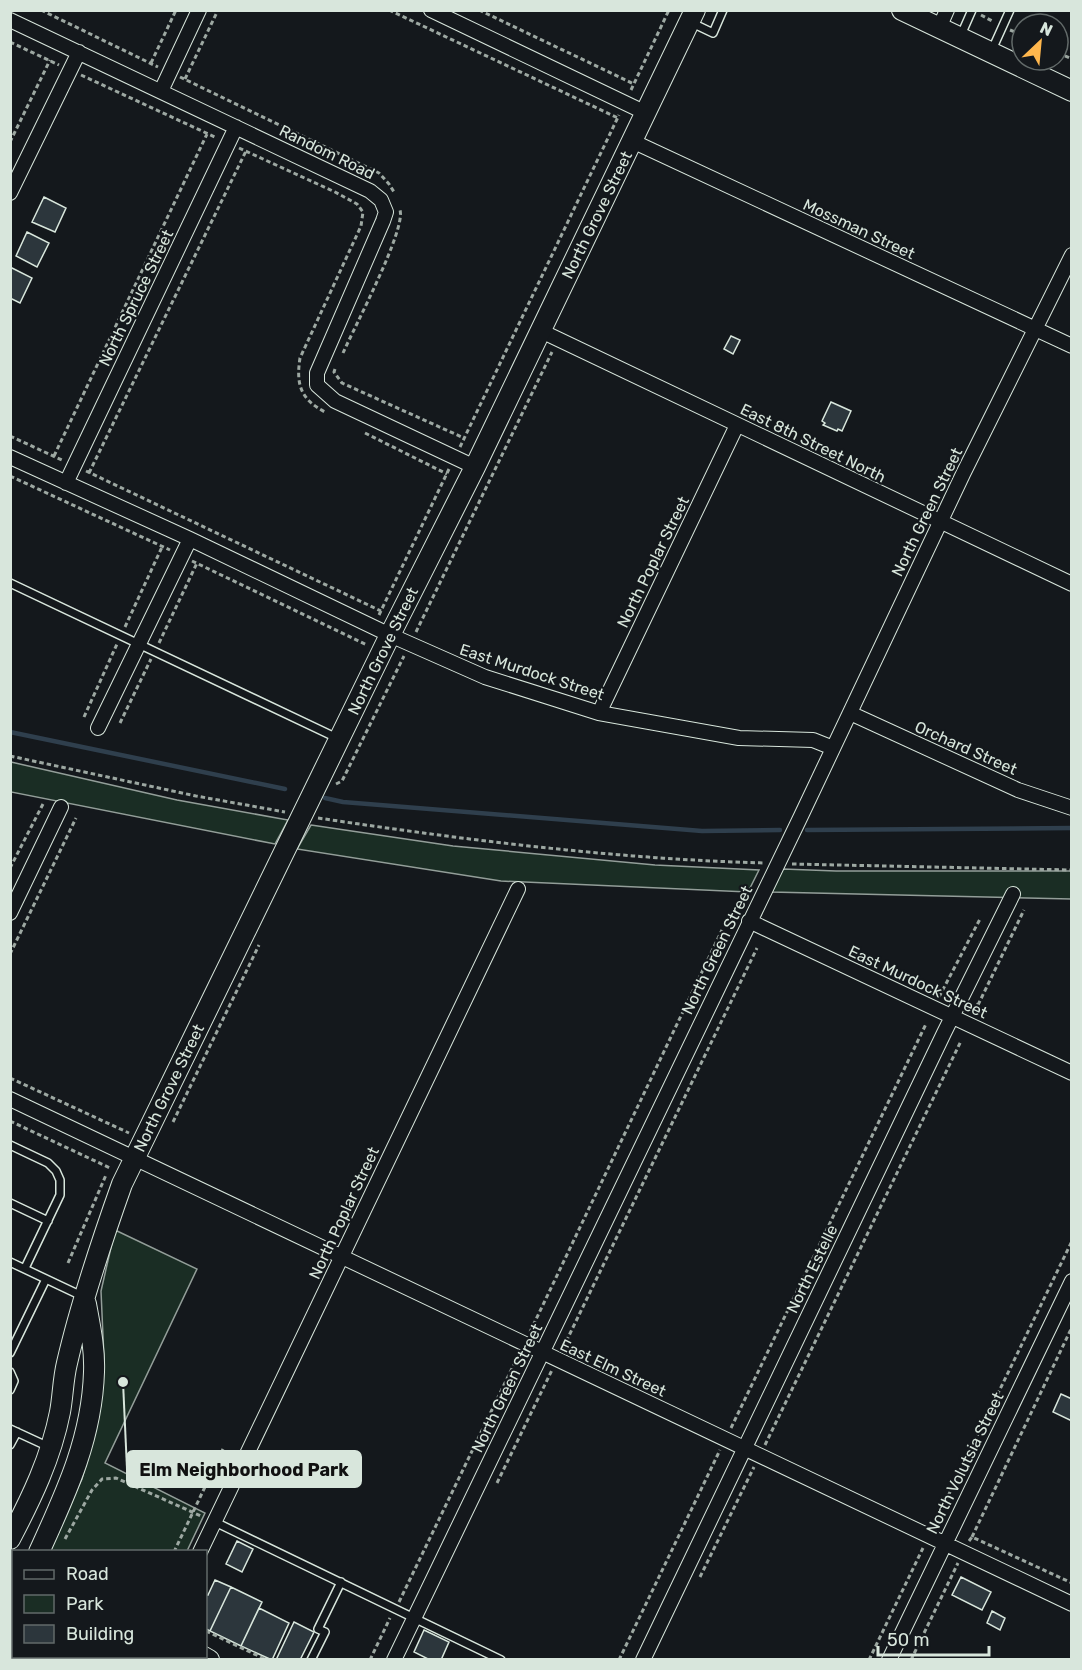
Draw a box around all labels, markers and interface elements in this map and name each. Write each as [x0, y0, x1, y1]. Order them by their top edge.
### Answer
north arrow [1010, 12, 1070, 72]
text: N [1037, 18, 1056, 40]
street label: Random Road [276, 121, 378, 183]
street label: North Grove Street [558, 148, 636, 282]
street label: Mossman Street [800, 195, 918, 263]
street label: North Spruce Street [95, 227, 177, 369]
street label: East 8th Street North [737, 399, 889, 487]
street label: North Green Street [888, 445, 966, 579]
street label: North Poplar Street [613, 493, 693, 631]
street label: North Grove Street [344, 584, 422, 718]
street label: East Murdock Street [457, 640, 607, 704]
street label: Orchard Street [912, 717, 1020, 779]
street label: North Green Street [678, 883, 756, 1017]
street label: East Murdock Street [846, 941, 990, 1023]
street label: North Grove Street [130, 1021, 208, 1155]
street label: North Poplar Street [305, 1144, 383, 1282]
street label: North Estelle [782, 1222, 842, 1316]
street label: North Green Street [468, 1321, 546, 1455]
street label: East Elm Street [557, 1335, 669, 1401]
street label: North Volutsia Street [922, 1389, 1008, 1537]
callout: Elm Neighborhood Park [127, 1451, 361, 1487]
text: Elm Neighborhood Park [139, 1459, 349, 1481]
legend [12, 1550, 207, 1658]
text: Road [66, 1563, 109, 1585]
text: Park [66, 1593, 104, 1615]
scale bar [878, 1619, 989, 1657]
text: Building [66, 1623, 134, 1645]
text: 50 m [887, 1629, 930, 1651]

